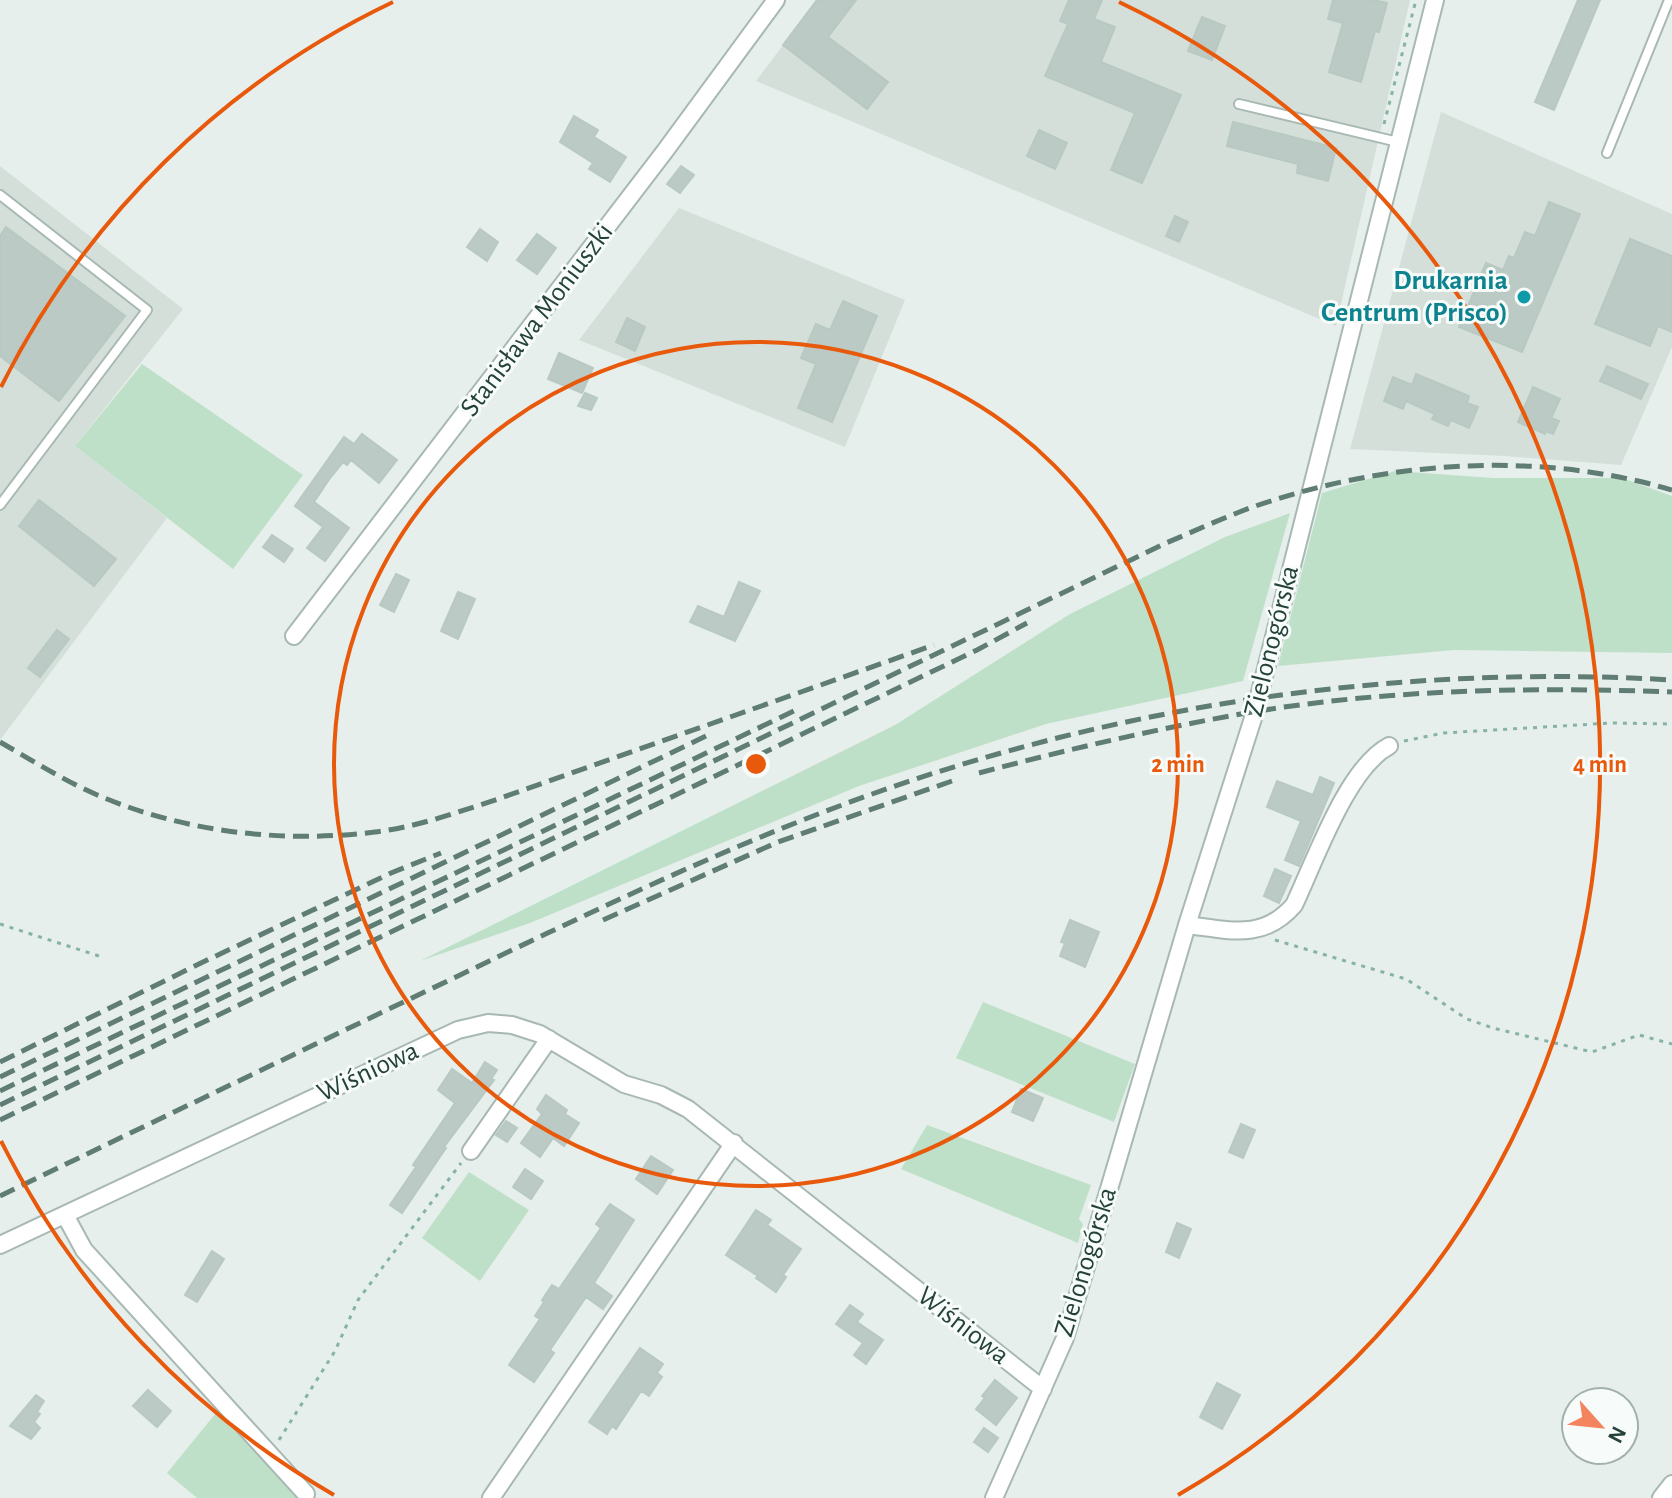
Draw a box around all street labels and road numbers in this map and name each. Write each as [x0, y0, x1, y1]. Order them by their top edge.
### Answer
street label: Stanisława Moniuszki [455, 218, 619, 422]
street label: Zielonogórska [1240, 562, 1304, 719]
street label: Wiśniowa [313, 1036, 423, 1108]
street label: Zielonogórska [1050, 1184, 1122, 1340]
street label: Wiśniowa [912, 1282, 1014, 1370]

